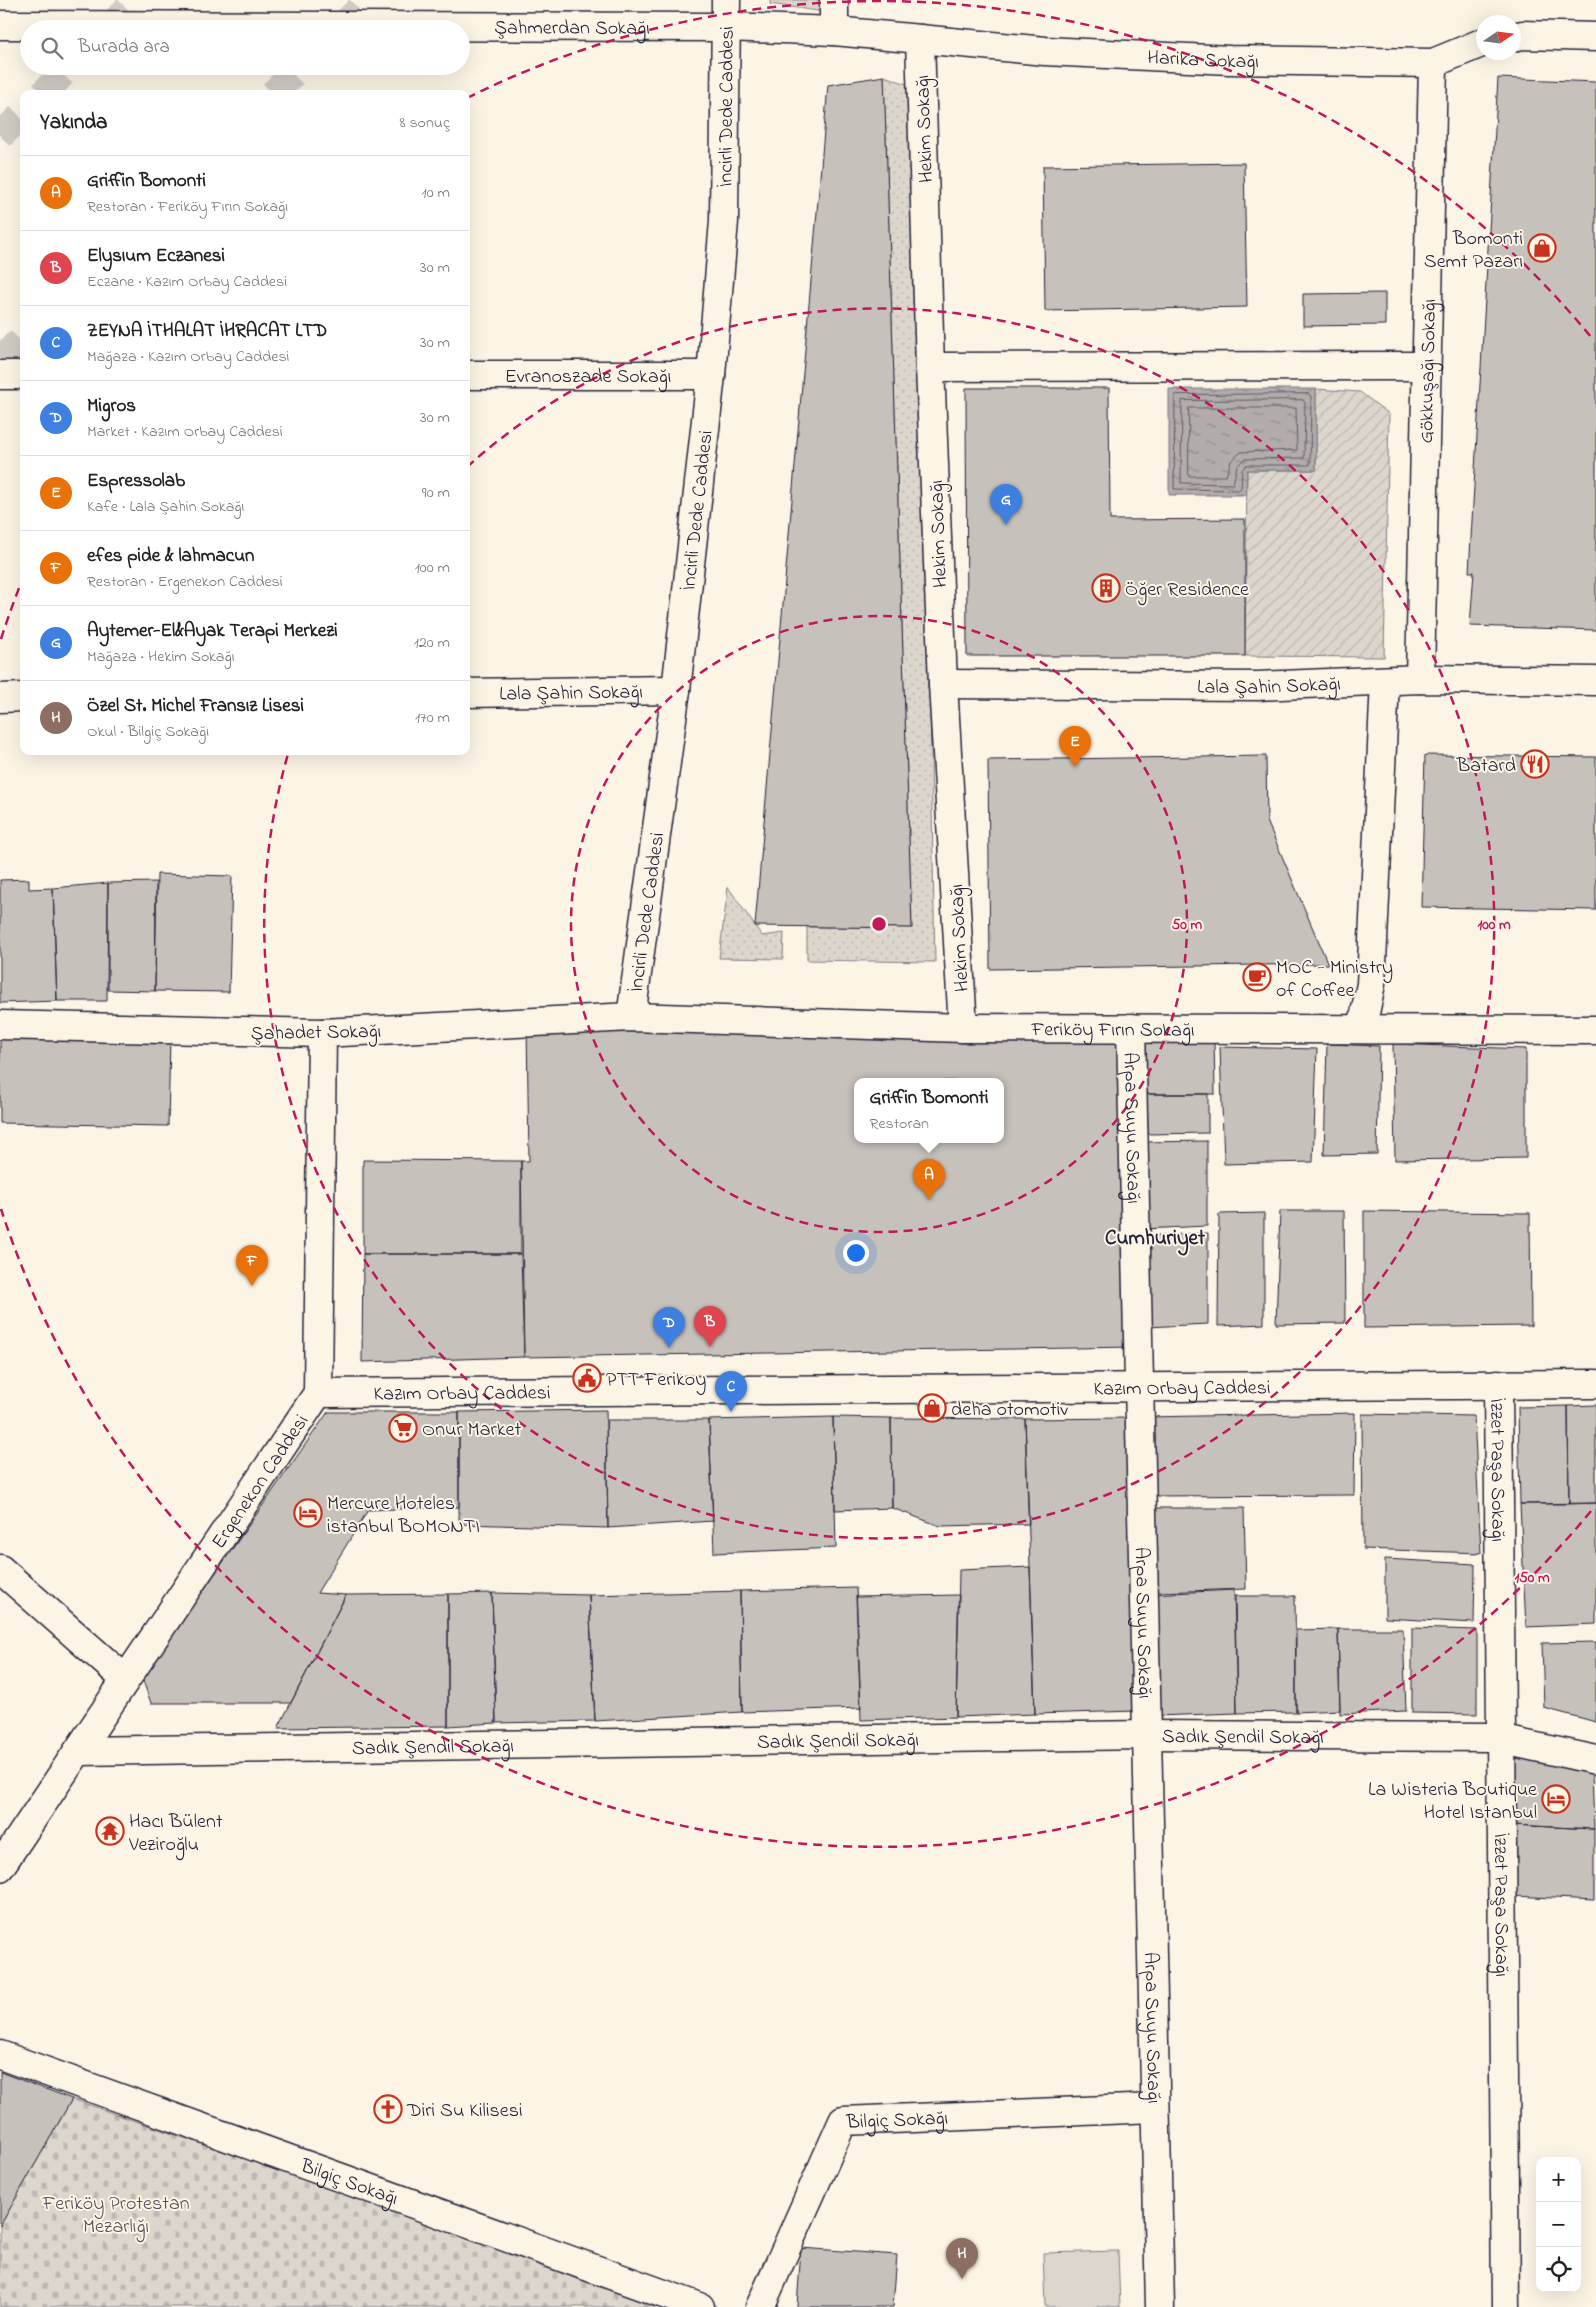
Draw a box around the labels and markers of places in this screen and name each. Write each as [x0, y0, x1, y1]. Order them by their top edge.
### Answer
place label: Bomonti Semt Pazarı [1424, 225, 1523, 277]
shop icon: Bomonti Semt Pazarı [1527, 233, 1557, 263]
pin: G [990, 484, 1022, 525]
building icon: Öğer Residence [1091, 573, 1121, 603]
place label: Öğer Residence [1125, 576, 1249, 606]
pin: E [1059, 726, 1091, 767]
restaurant icon: Batard [1520, 749, 1550, 779]
place label: Batard [1456, 752, 1516, 781]
centre of rings [870, 915, 888, 933]
place label: MOC - Ministry of Coffee [1276, 954, 1393, 1006]
cafe icon: MOC - Ministry of Coffee [1242, 962, 1272, 992]
pin: A [913, 1159, 945, 1200]
pin: F [236, 1245, 268, 1286]
pin: B [694, 1306, 726, 1347]
pin: D [653, 1307, 685, 1348]
public building icon: PTT Ferikoy [572, 1363, 602, 1393]
place label: PTT Ferikoy [606, 1366, 706, 1395]
pin: C [715, 1371, 747, 1412]
shop icon: deha otomotiv [917, 1393, 947, 1423]
place label: deha otomotiv [951, 1396, 1068, 1425]
supermarket icon: Onur Market [388, 1413, 418, 1443]
place label: Onur Market [422, 1416, 521, 1445]
place label: Mercure Hoteles istanbul BOMONTI [327, 1490, 480, 1542]
hotel icon: Mercure Hoteles istanbul BOMONTI [293, 1498, 323, 1528]
place label: La Wisteria Boutique Hotel Istanbul [1368, 1776, 1537, 1828]
hotel icon: La Wisteria Boutique Hotel Istanbul [1541, 1784, 1571, 1814]
place label: Hacı Bülent Veziroğlu [128, 1808, 223, 1861]
temple icon: Hacı Bülent Veziroğlu [95, 1816, 125, 1846]
church icon: Diri Su Kilisesi [373, 2094, 403, 2124]
place label: Diri Su Kilisesi [406, 2097, 522, 2126]
pin: H [946, 2238, 978, 2279]

